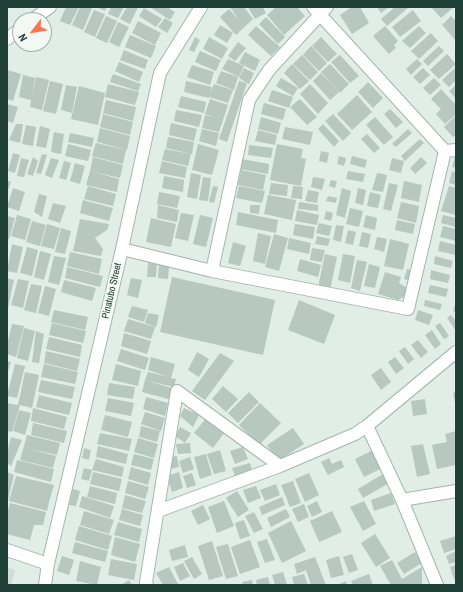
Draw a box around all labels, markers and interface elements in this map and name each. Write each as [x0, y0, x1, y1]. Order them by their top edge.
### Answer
north arrow [12, 12, 52, 52]
text: N [15, 31, 30, 44]
street label: Pinatubo Street [100, 262, 124, 320]

